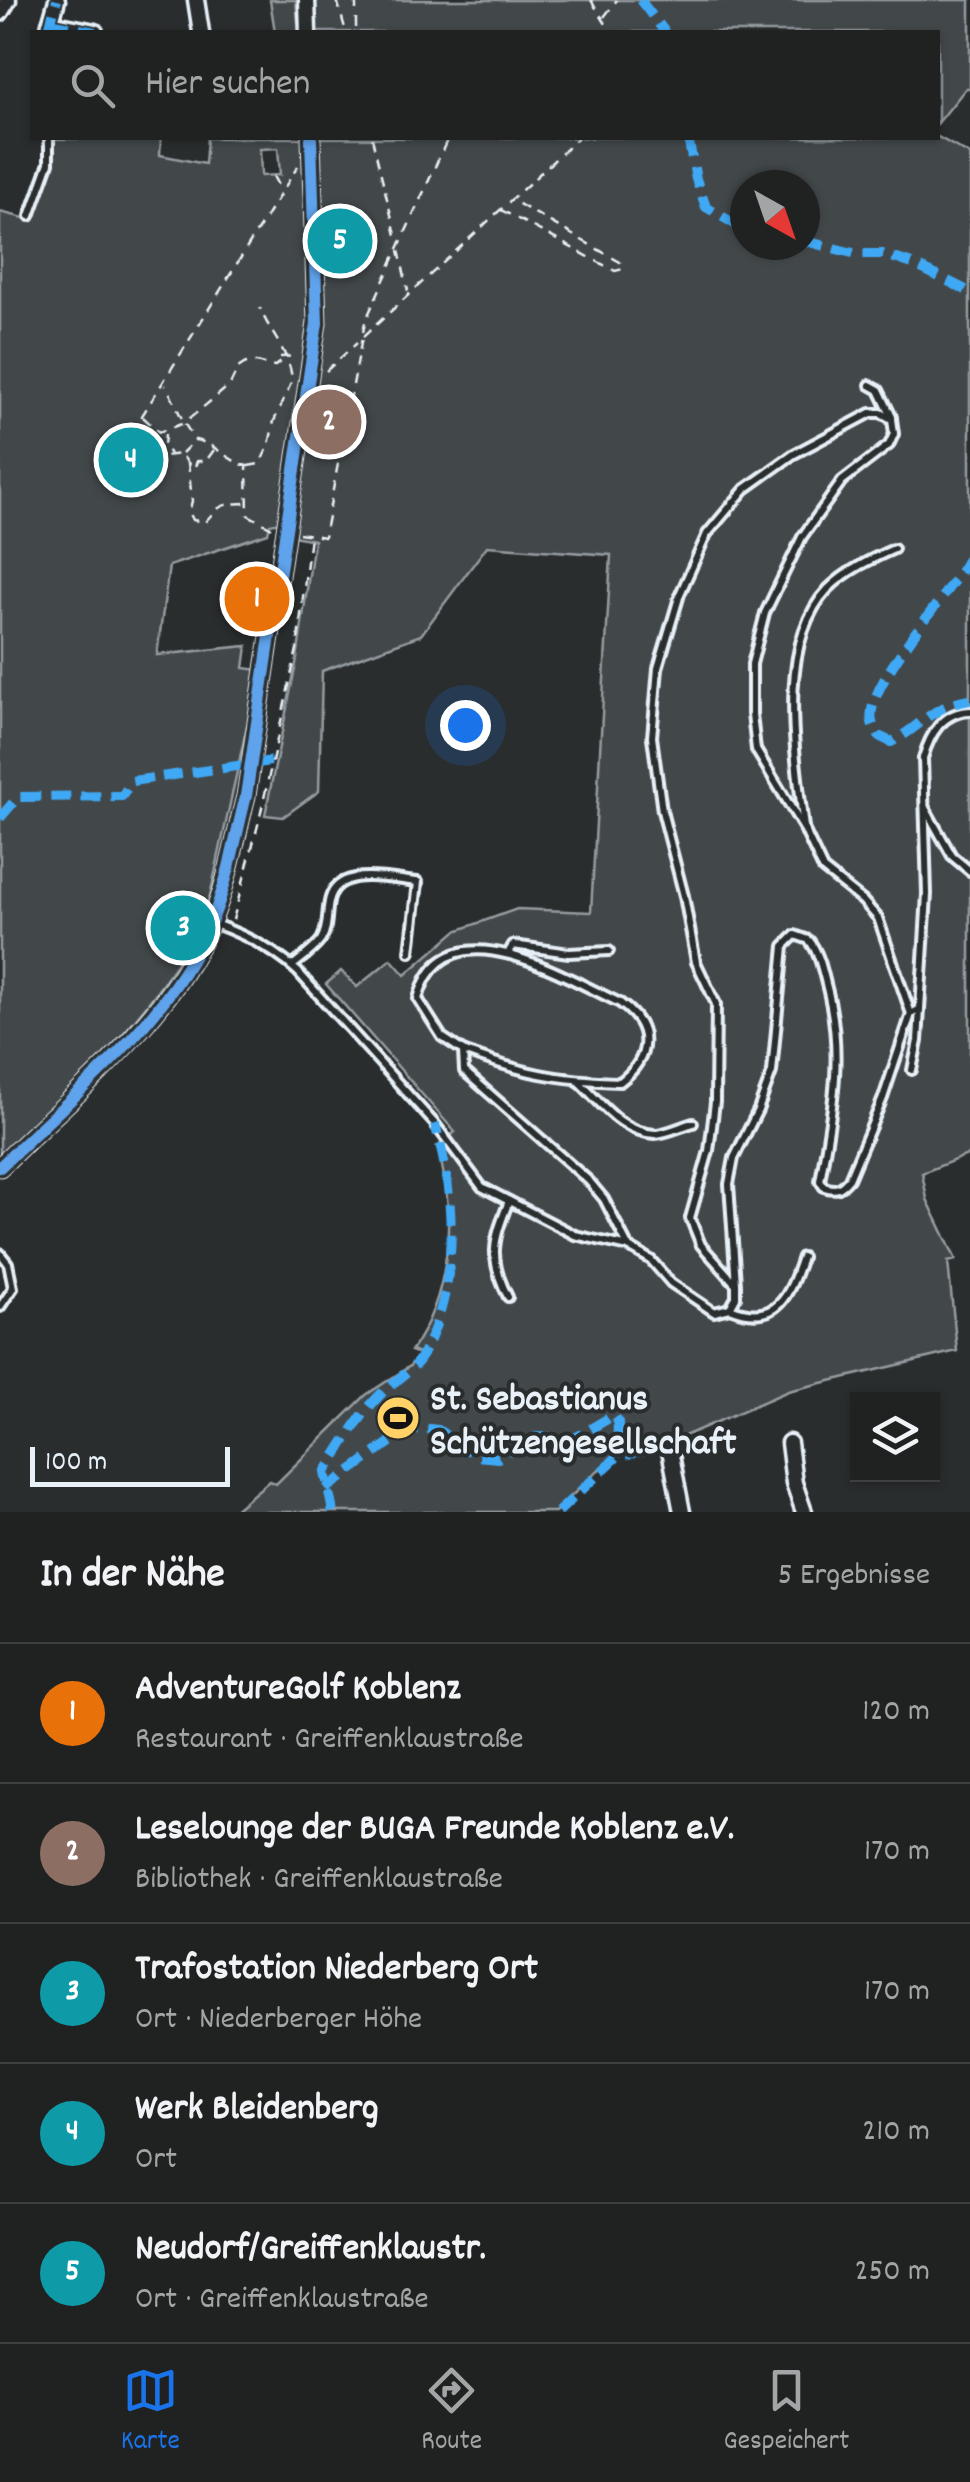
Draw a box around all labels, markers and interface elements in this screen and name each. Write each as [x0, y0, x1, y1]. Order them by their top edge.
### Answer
search box [30, 30, 940, 140]
icon: search [65, 58, 120, 113]
text: Hier suchen [145, 58, 310, 113]
north arrow [730, 170, 820, 260]
pin: 5 [308, 204, 372, 278]
pin: 2 [296, 384, 362, 460]
pin: 4 [98, 422, 164, 498]
pin: 1 [224, 562, 290, 636]
your location [440, 700, 491, 751]
pin: 3 [150, 890, 216, 966]
place label: St. Sebastianus Schützengesellschaft [430, 1374, 737, 1473]
map controls [850, 1392, 940, 1482]
button: layers [850, 1392, 940, 1482]
sports icon: St. Sebastianus Schützengesellschaft [375, 1395, 421, 1441]
scale bar [30, 1442, 230, 1486]
text: 100 m [45, 1444, 107, 1484]
text: In der Nähe [40, 1547, 225, 1607]
text: 5 Ergebnisse [778, 1554, 930, 1600]
text: AdventureGolf Koblenz [135, 1663, 461, 1718]
text: 1 [69, 1690, 76, 1736]
text: 120 m [862, 1690, 930, 1736]
text: Restaurant · Greiffenklaustraße [135, 1718, 524, 1764]
text: Leselounge der BUGA Freunde Koblenz e.V. [135, 1803, 734, 1858]
text: 2 [66, 1830, 79, 1876]
text: 170 m [864, 1830, 930, 1876]
text: Bibliothek · Greiffenklaustraße [135, 1858, 503, 1904]
text: Trafostation Niederberg Ort [135, 1943, 538, 1998]
text: 3 [65, 1970, 80, 2016]
text: 170 m [864, 1970, 930, 2016]
text: Ort · Niederberger Höhe [135, 1998, 422, 2044]
text: Werk Bleidenberg [135, 2083, 379, 2138]
text: 4 [66, 2110, 79, 2156]
text: 210 m [862, 2110, 930, 2156]
text: Ort [135, 2138, 177, 2184]
text: Neudorf/Greiffenklaustr. [135, 2223, 486, 2278]
text: 5 [65, 2250, 80, 2296]
text: 250 m [854, 2250, 930, 2296]
text: Ort · Greiffenklaustraße [135, 2278, 429, 2324]
tab: Karte [121, 2363, 180, 2463]
tab: Route [421, 2363, 482, 2463]
tab: Gespeichert [724, 2363, 849, 2463]

